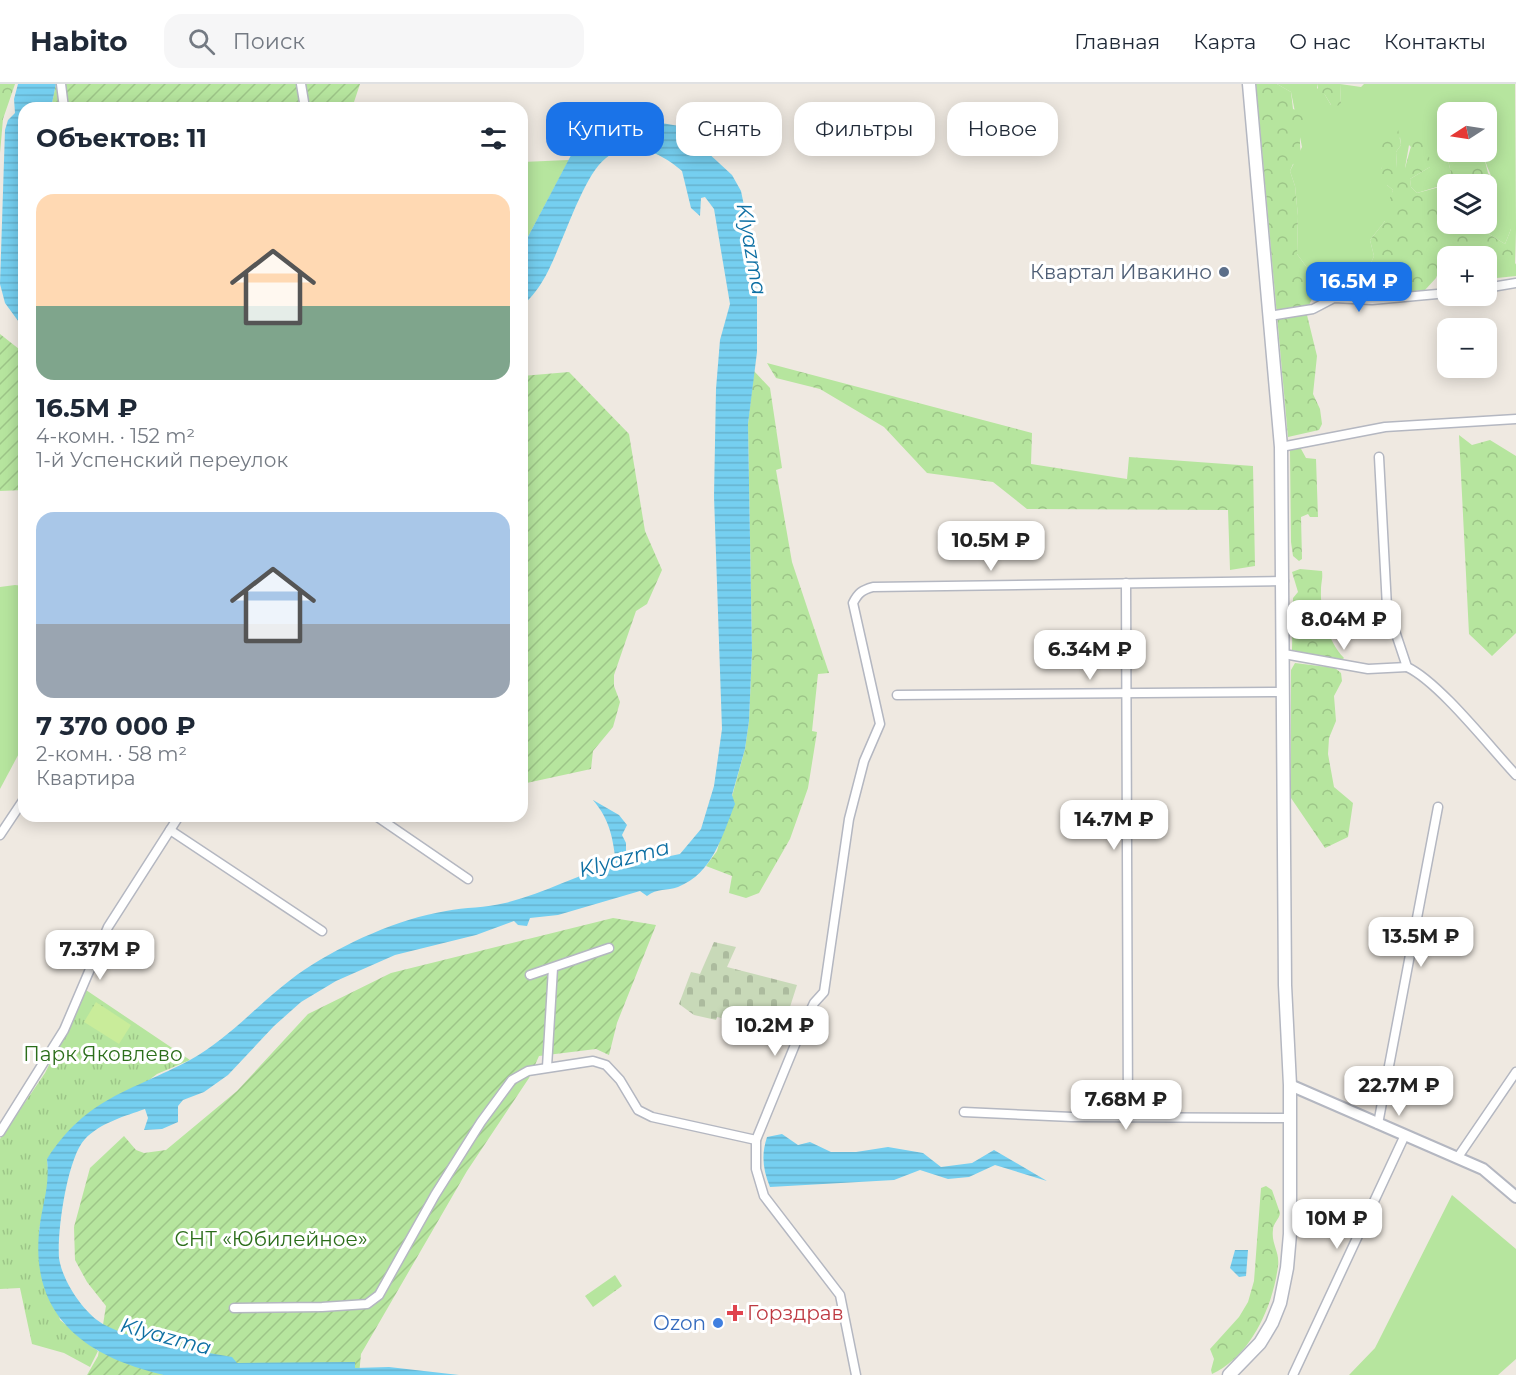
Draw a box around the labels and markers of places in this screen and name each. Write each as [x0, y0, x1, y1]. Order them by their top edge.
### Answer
place label: Квартал Ивакино [1030, 260, 1212, 284]
pin: 16.5M ₽ [1304, 262, 1414, 313]
marker: Квартал Ивакино [1217, 265, 1231, 279]
pin: 10.5M ₽ [936, 521, 1046, 572]
pin: 8.04M ₽ [1289, 600, 1399, 651]
pin: 6.34M ₽ [1035, 630, 1145, 681]
pin: 14.7M ₽ [1059, 800, 1169, 851]
pin: 13.5M ₽ [1366, 917, 1476, 968]
pin: 7.37M ₽ [45, 930, 155, 981]
pin: 10.2M ₽ [720, 1006, 830, 1057]
pin: 22.7M ₽ [1344, 1066, 1454, 1117]
pin: 7.68M ₽ [1071, 1080, 1181, 1131]
pin: 10M ₽ [1295, 1199, 1379, 1250]
place label: Горздрав [747, 1301, 844, 1325]
marker: Горздрав [728, 1306, 742, 1320]
place label: Ozon [653, 1311, 706, 1335]
marker: Ozon [711, 1316, 725, 1330]

